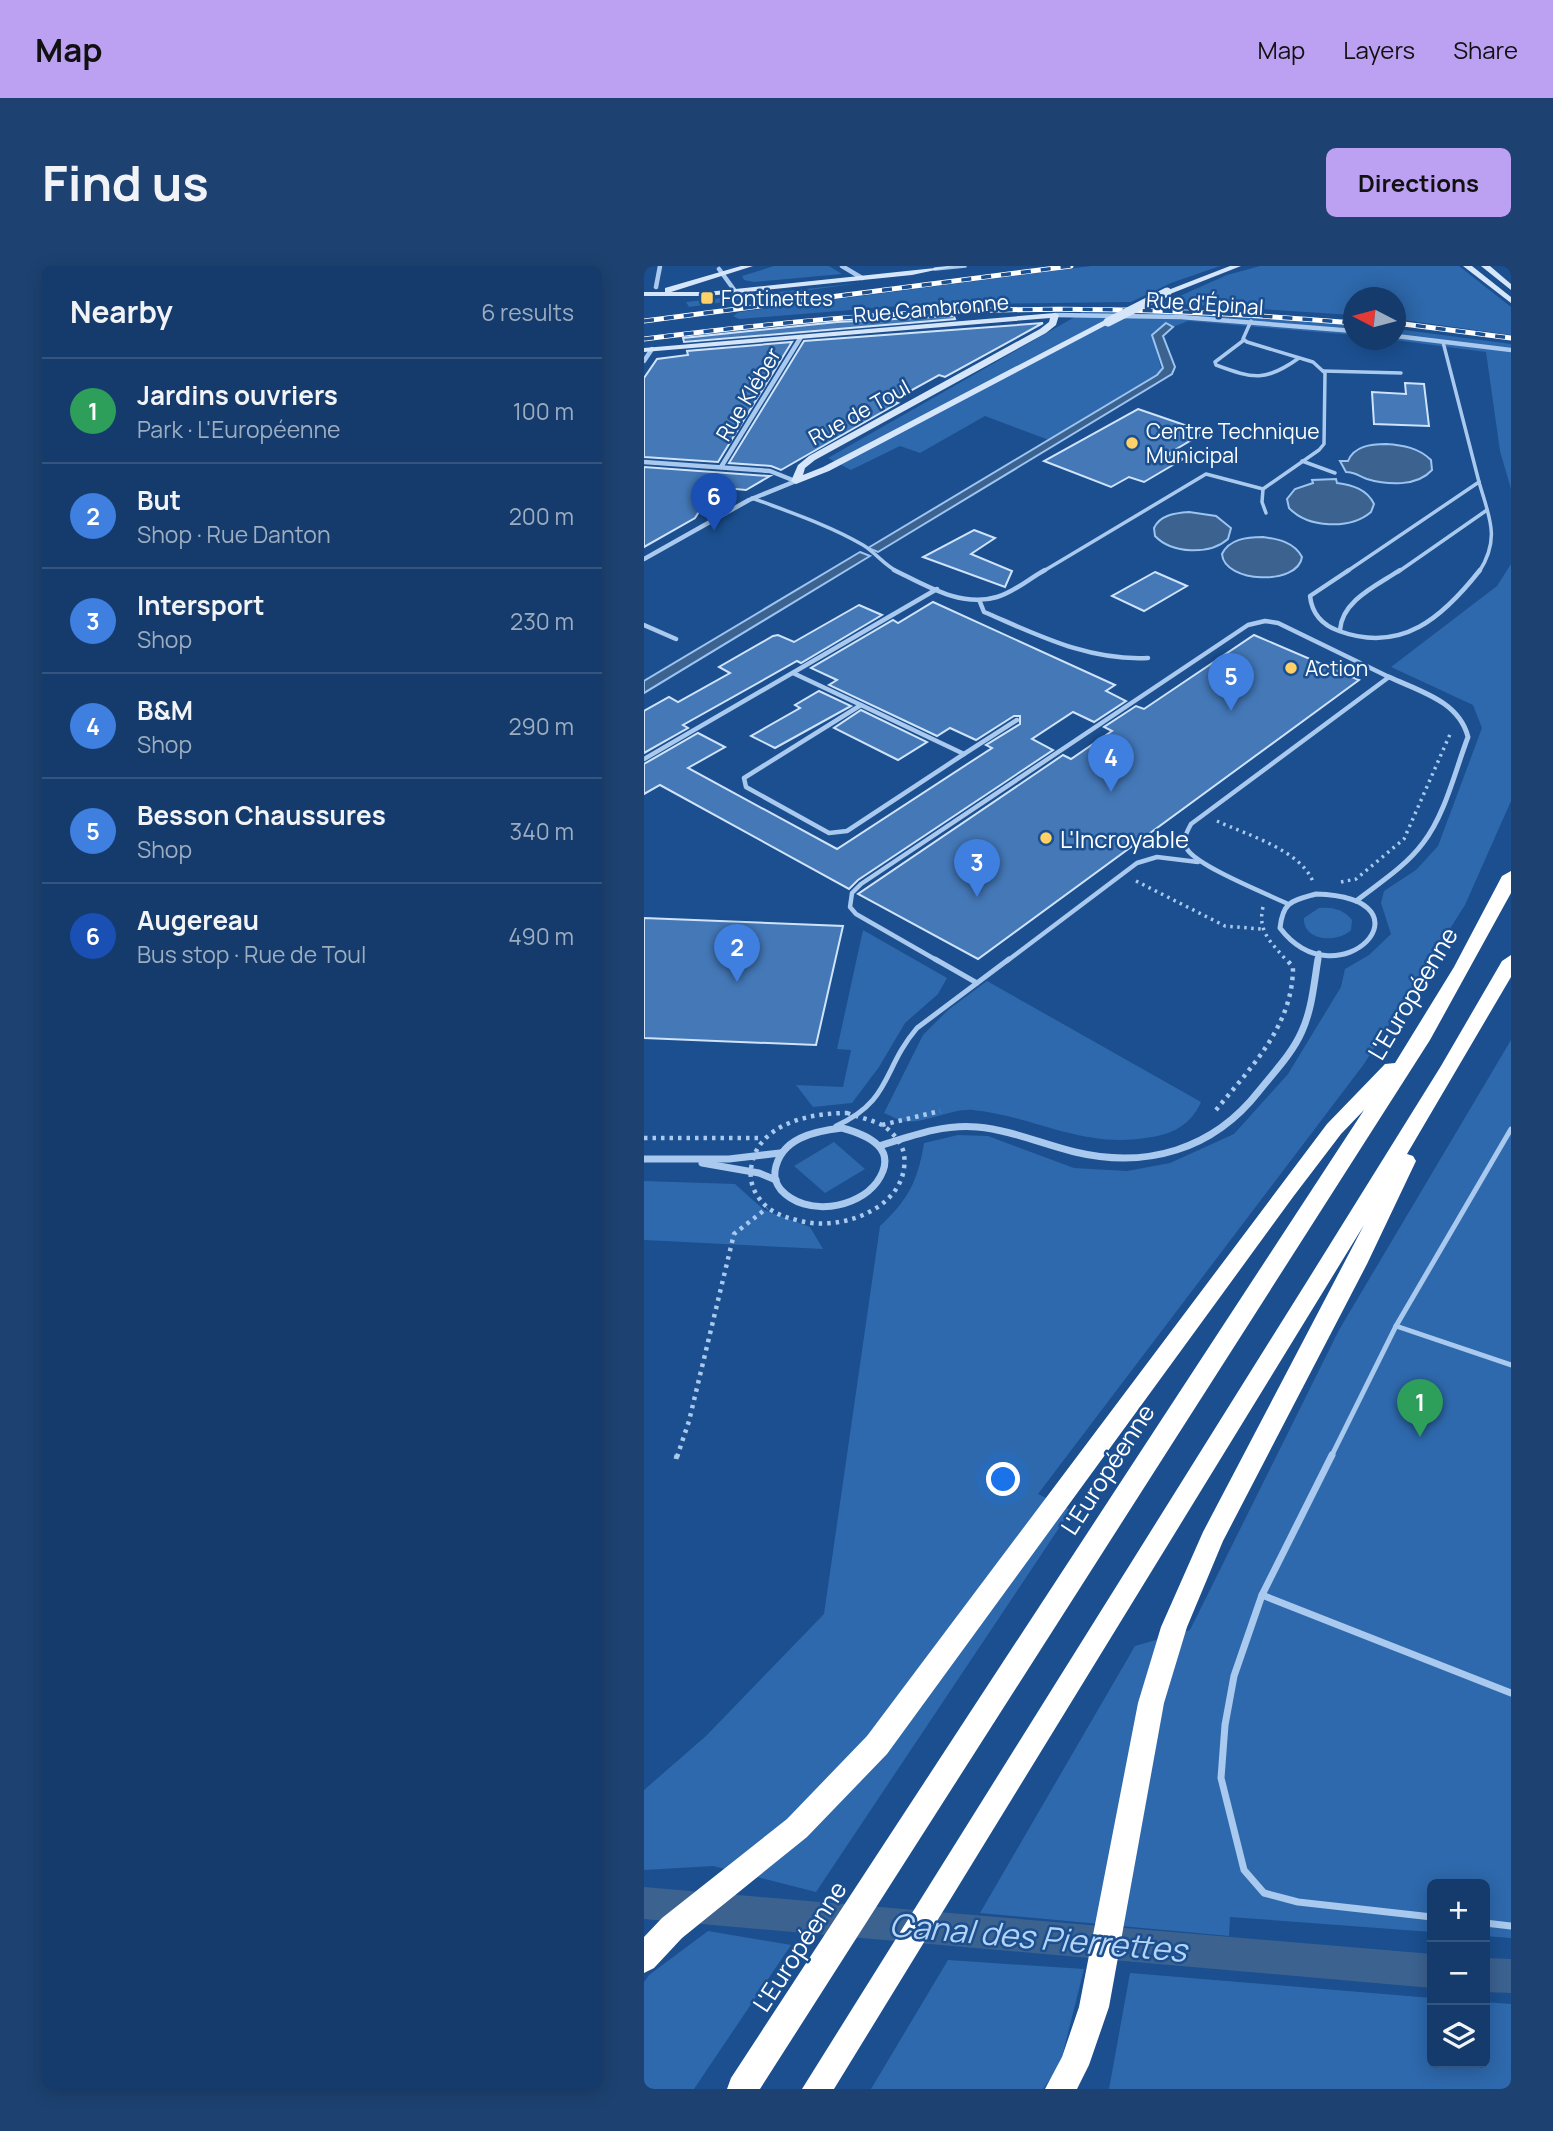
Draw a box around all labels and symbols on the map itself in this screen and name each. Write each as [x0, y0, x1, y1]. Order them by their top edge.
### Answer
place label: Fontinettes [721, 284, 833, 312]
street label: Rue d'Épinal [1145, 285, 1265, 321]
street label: Rue Cambronne [852, 287, 1010, 329]
north arrow [1343, 287, 1406, 350]
marker: Fontinettes [699, 290, 715, 306]
street label: Rue Kléber [709, 342, 787, 446]
street label: Rue de Toul [803, 373, 915, 451]
place label: Centre Technique Municipal [1146, 417, 1320, 469]
marker: Centre Technique Municipal [1124, 435, 1140, 451]
pin: 6 [691, 473, 737, 531]
pin: 5 [1208, 653, 1254, 711]
place label: Action [1305, 654, 1368, 682]
marker: Action [1283, 660, 1299, 676]
pin: 4 [1088, 734, 1134, 792]
place label: L'Incroyable [1060, 822, 1189, 855]
marker: L'Incroyable [1038, 830, 1054, 846]
pin: 3 [954, 839, 1000, 897]
street label: L'Européenne [1359, 920, 1465, 1066]
pin: 2 [714, 924, 760, 982]
pin: 1 [1397, 1379, 1443, 1437]
street label: L'Européenne [1052, 1397, 1162, 1541]
your location [986, 1462, 1020, 1496]
street label: L'Européenne [744, 1874, 854, 2018]
water label: Canal des Pierrettes [887, 1902, 1191, 1972]

